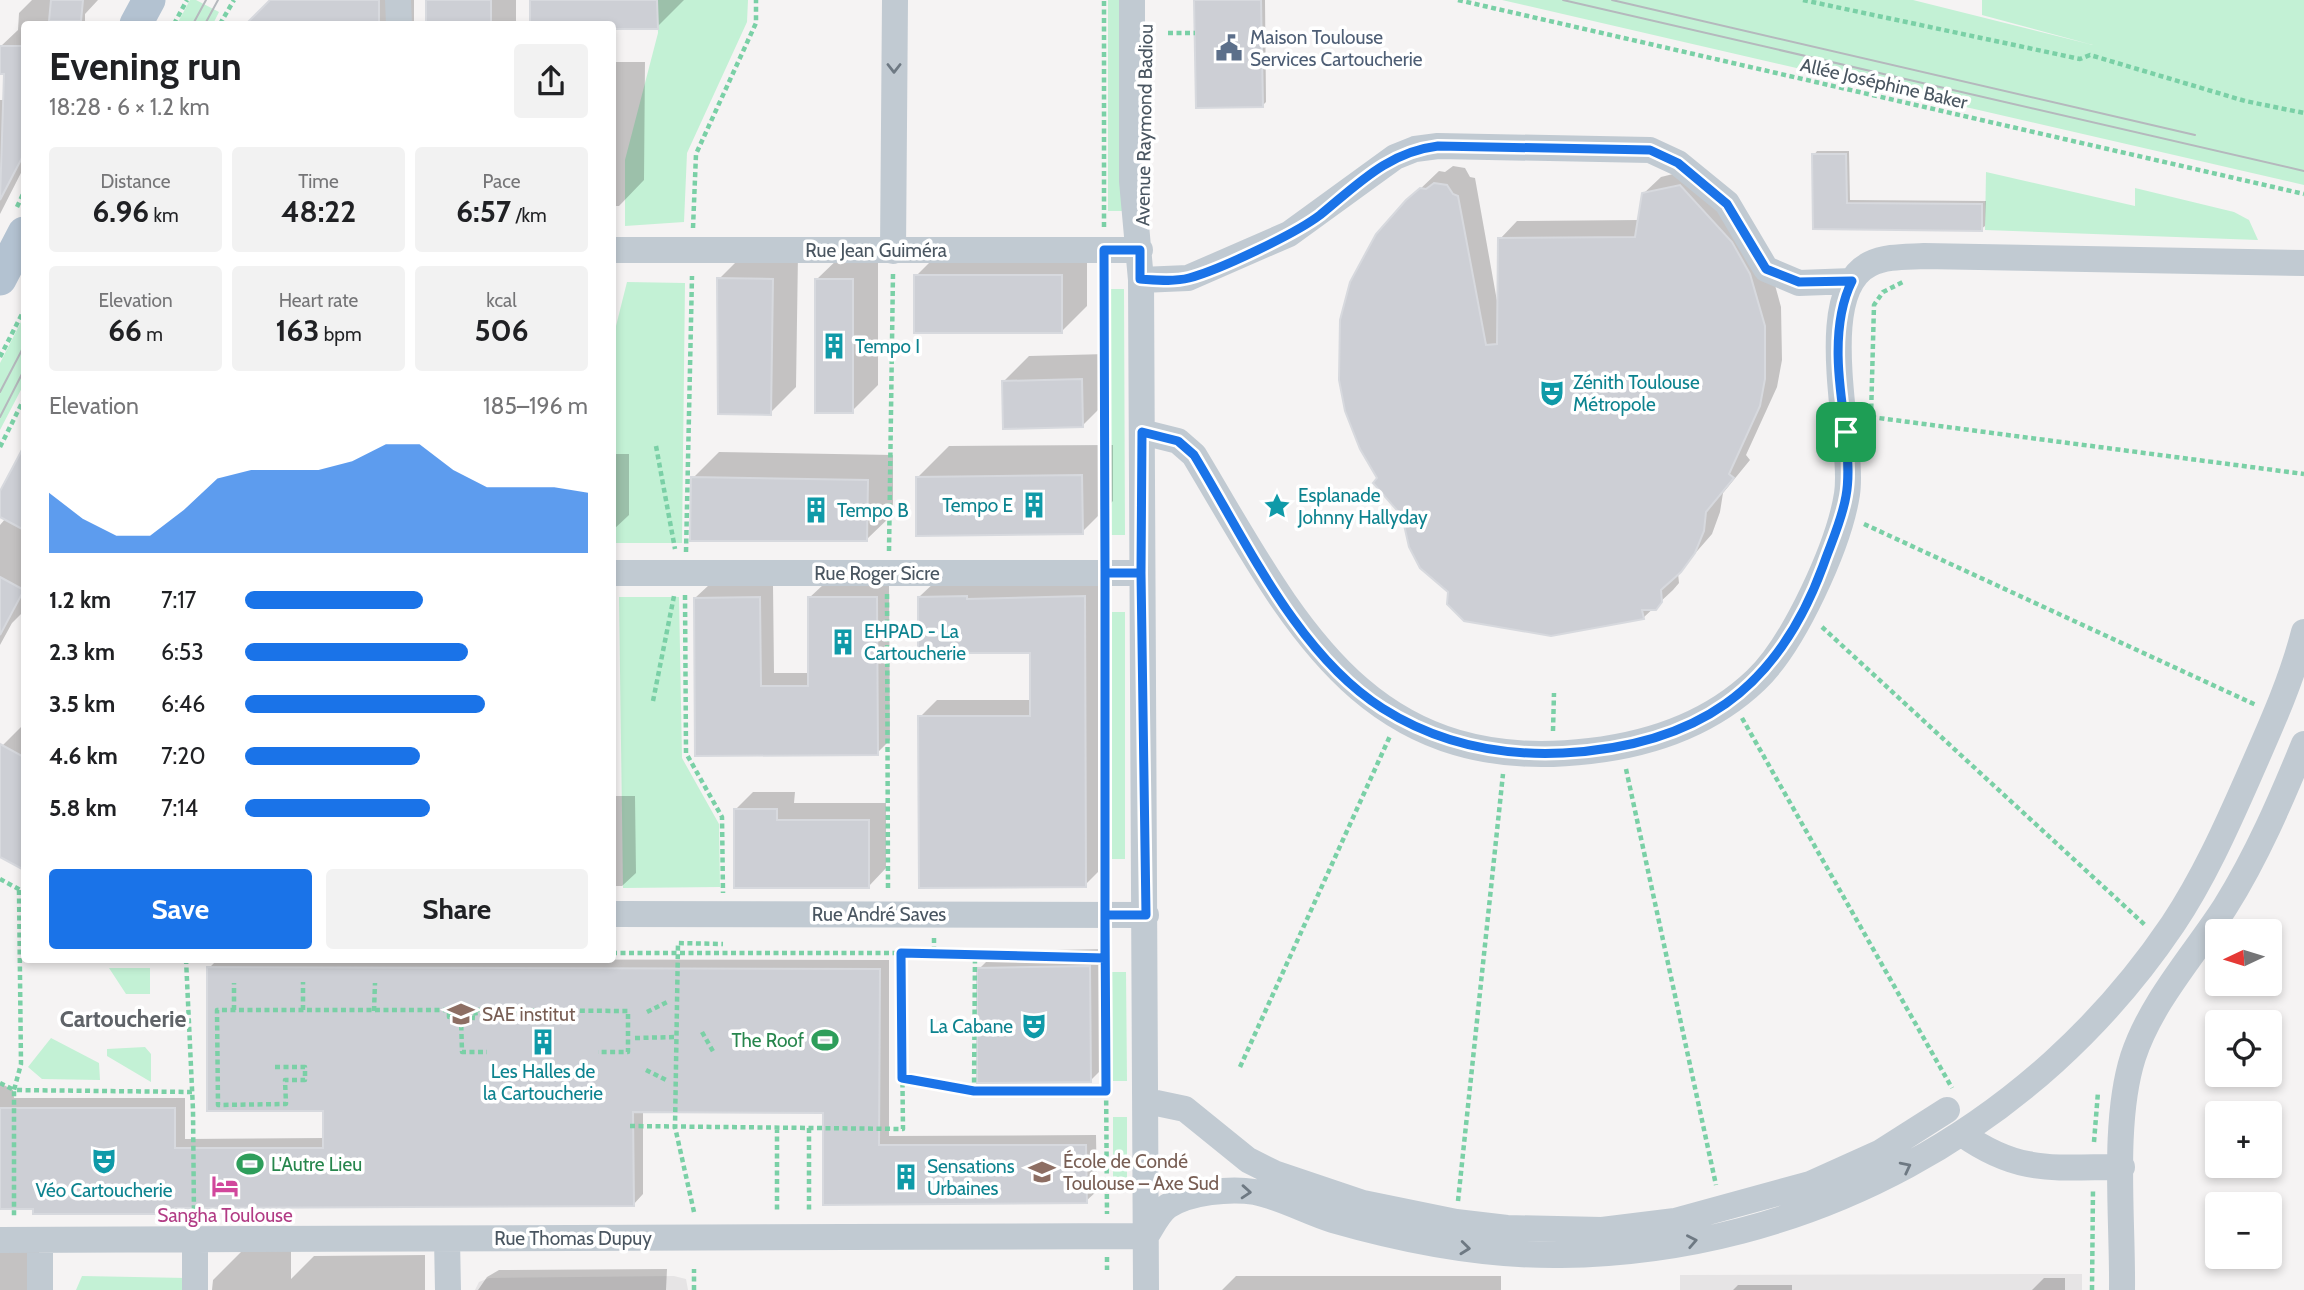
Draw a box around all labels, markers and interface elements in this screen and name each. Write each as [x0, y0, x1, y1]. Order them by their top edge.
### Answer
street label: Avenue Raymond Badiou [1131, 24, 1158, 226]
place label: Maison Toulouse Services Cartoucherie [1250, 26, 1423, 71]
public building icon: Maison Toulouse Services Cartoucherie [1214, 33, 1244, 63]
text: Evening run [49, 43, 242, 90]
button: share [514, 44, 588, 118]
street label: Allée Joséphine Baker [1798, 53, 1970, 114]
one-way arrow [886, 63, 902, 74]
text: 18:28 · 6 × 1.2 km [49, 93, 210, 121]
text: Distance [101, 170, 170, 193]
text: Time [298, 170, 339, 193]
text: Pace [483, 170, 520, 193]
text: 6.96 [92, 193, 149, 230]
text: 48:22 [281, 193, 356, 230]
text: 6:57 [456, 193, 511, 230]
text: km [149, 204, 179, 227]
text: /km [511, 204, 547, 227]
street label: Rue Jean Guiméra [805, 239, 947, 262]
text: Elevation [98, 289, 173, 312]
text: Heart rate [279, 289, 358, 312]
text: kcal [486, 289, 517, 312]
text: 66 [108, 312, 142, 349]
text: 163 [275, 312, 320, 349]
text: 506 [474, 312, 529, 349]
text: m [142, 323, 163, 346]
text: bpm [320, 323, 362, 346]
building icon: Tempo I [819, 331, 849, 361]
place label: Tempo I [855, 335, 920, 358]
place label: Zénith Toulouse Métropole [1573, 371, 1700, 416]
theatre icon: Zénith Toulouse Métropole [1537, 378, 1567, 408]
text: Elevation [49, 392, 139, 420]
text: 185–196 m [483, 392, 588, 420]
pin [1816, 402, 1876, 462]
icon: arrive [1827, 413, 1865, 451]
place label: Esplanade Johnny Hallyday [1297, 484, 1428, 529]
building icon: Tempo E [1019, 490, 1049, 520]
place icon: Esplanade Johnny Hallyday [1262, 491, 1292, 521]
place label: Tempo E [942, 494, 1013, 517]
building icon: Tempo B [801, 495, 831, 525]
place label: Tempo B [837, 499, 909, 522]
street label: Rue Roger Sicre [814, 562, 940, 585]
text: 1.2 km [49, 586, 111, 614]
text: 7:17 [161, 586, 196, 614]
place label: EHPAD - La Cartoucherie [864, 620, 966, 665]
building icon: EHPAD - La Cartoucherie [828, 627, 858, 657]
text: 2.3 km [49, 638, 115, 666]
text: 6:53 [161, 638, 204, 666]
text: 3.5 km [49, 690, 115, 718]
text: 6:46 [161, 690, 205, 718]
text: 4.6 km [49, 742, 118, 770]
text: 7:20 [161, 742, 205, 770]
text: 5.8 km [49, 794, 117, 822]
text: 7:14 [161, 794, 198, 822]
button: Save [49, 869, 312, 949]
button: Share [326, 869, 588, 949]
street label: Rue André Saves [812, 903, 946, 926]
north arrow [2205, 919, 2282, 996]
map controls [2205, 919, 2282, 1269]
school or university icon: SAE institut [446, 999, 476, 1029]
place label: SAE institut [482, 1003, 576, 1026]
district label: Cartoucherie [60, 1005, 187, 1033]
button: locate [2205, 1010, 2282, 1087]
theatre icon: La Cabane [1019, 1011, 1049, 1041]
place label: La Cabane [929, 1015, 1013, 1038]
sports icon: The Roof [810, 1025, 840, 1055]
building icon: Les Halles de la Cartoucherie [528, 1027, 558, 1057]
place label: The Roof [731, 1029, 805, 1052]
place label: Les Halles de la Cartoucherie [483, 1060, 603, 1105]
button: + [2205, 1101, 2282, 1178]
theatre icon: Véo Cartoucherie [89, 1146, 119, 1176]
sports icon: L'Autre Lieu [235, 1149, 265, 1179]
place label: École de Condé Toulouse – Axe Sud [1063, 1149, 1219, 1195]
place label: L'Autre Lieu [271, 1153, 362, 1176]
place label: Sensations Urbaines [927, 1155, 1015, 1200]
school or university icon: École de Condé Toulouse – Axe Sud [1027, 1157, 1057, 1187]
building icon: Sensations Urbaines [891, 1162, 921, 1192]
one-way arrow [1899, 1162, 1911, 1176]
hotel icon: Sangha Toulouse [210, 1171, 240, 1201]
place label: Véo Cartoucherie [36, 1179, 173, 1202]
one-way arrow [1241, 1185, 1252, 1200]
button: − [2205, 1192, 2282, 1269]
place label: Sangha Toulouse [157, 1204, 293, 1227]
street label: Rue Thomas Dupuy [494, 1227, 652, 1250]
one-way arrow [1686, 1235, 1698, 1250]
one-way arrow [1460, 1240, 1471, 1255]

